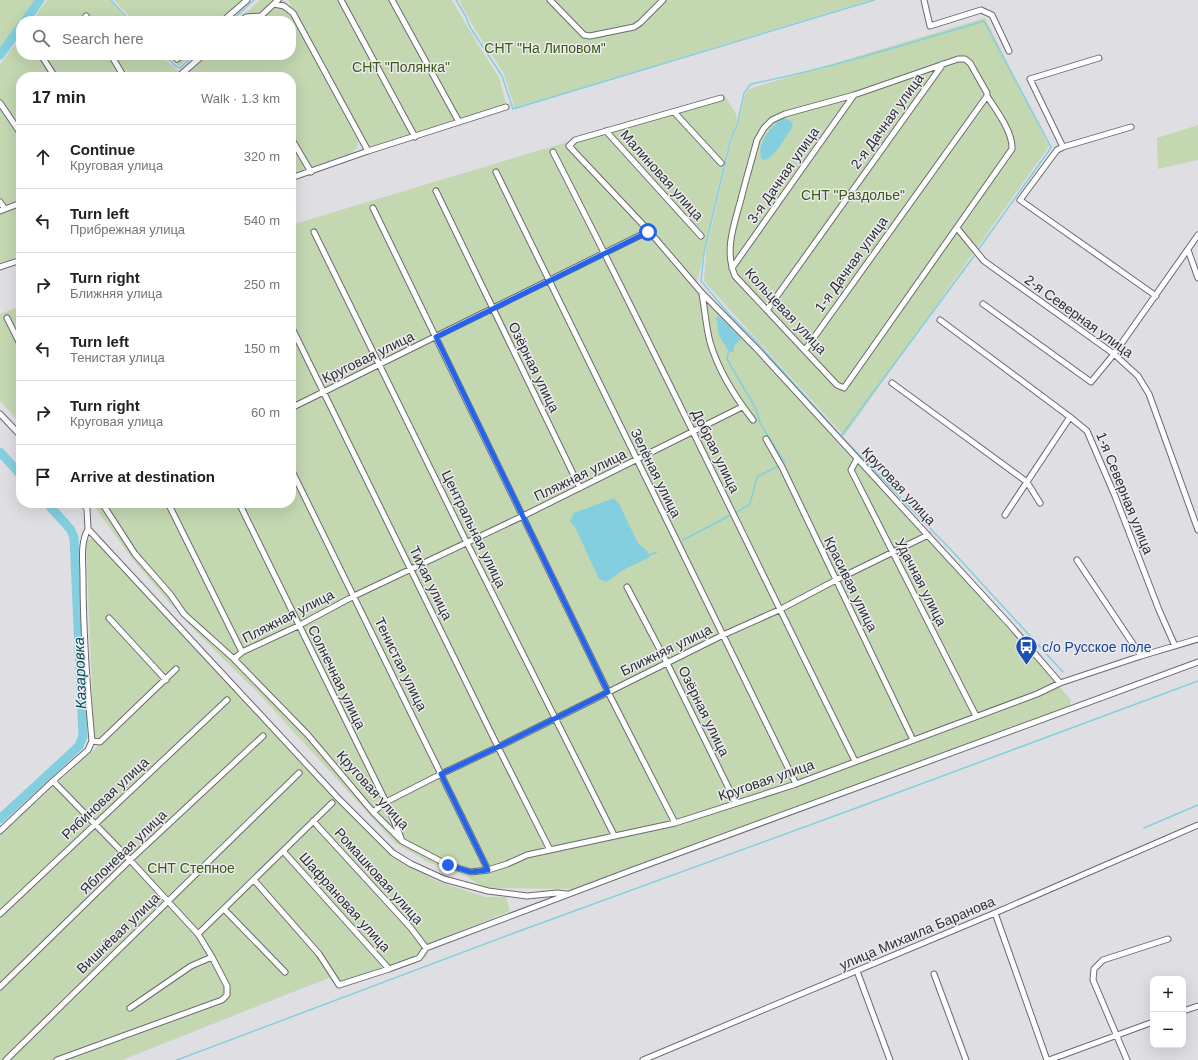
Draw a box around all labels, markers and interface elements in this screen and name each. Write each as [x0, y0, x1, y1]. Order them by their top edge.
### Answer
search box [16, 16, 296, 60]
icon: search [30, 27, 52, 49]
text: Search here [62, 30, 144, 47]
park label: СНТ "На Липовом" [484, 40, 606, 56]
park label: СНТ "Полянка" [352, 59, 450, 75]
street label: 2-я Дачная улица [847, 70, 927, 172]
text: 17 min [32, 88, 86, 107]
text: Walk · 1.3 km [201, 91, 280, 106]
street label: 3-я Дачная улица [744, 124, 822, 226]
street label: Малиновая улица [617, 126, 707, 224]
text: Continue [70, 141, 135, 158]
icon: ahead [32, 146, 54, 168]
text: 320 m [244, 149, 280, 164]
text: Круговая улица [70, 158, 163, 173]
park label: СНТ "Раздолье" [801, 187, 905, 203]
text: Turn left [70, 205, 129, 222]
icon: left [32, 210, 54, 232]
text: 540 m [244, 213, 280, 228]
street label: 1-я Дачная улица [811, 213, 891, 315]
text: Прибрежная улица [70, 222, 185, 237]
route start [639, 223, 657, 241]
street label: Кольцевая улица [742, 265, 830, 357]
text: Turn right [70, 269, 140, 286]
street label: 2-я Северная улица [1022, 271, 1137, 361]
icon: right [32, 274, 54, 296]
text: 250 m [244, 277, 280, 292]
text: Ближняя улица [70, 286, 163, 301]
street label: Озёрная улица [505, 319, 563, 415]
street label: Круговая улица [319, 328, 417, 386]
text: Turn left [70, 333, 129, 350]
icon: left [32, 338, 54, 360]
text: 150 m [244, 341, 280, 356]
text: Тенистая улица [70, 350, 165, 365]
text: Turn right [70, 397, 140, 414]
icon: right [32, 402, 54, 424]
text: 60 m [251, 405, 280, 420]
street label: Добрая улица [689, 407, 743, 496]
text: Круговая улица [70, 414, 163, 429]
street label: Зелёная улица [628, 426, 685, 520]
street label: 1-я Северная улица [1093, 430, 1157, 557]
street label: Круговая улица [859, 444, 939, 528]
street label: Пляжная улица [531, 446, 629, 504]
icon: arrive [32, 466, 54, 488]
text: Arrive at destination [70, 468, 215, 485]
street label: Центральная улица [439, 468, 510, 591]
street label: Красивая улица [821, 534, 881, 634]
street label: Удачная улица [892, 536, 950, 629]
street label: Тихая улица [406, 543, 456, 623]
street label: Пляжная улица [240, 586, 337, 646]
street label: Тенистая улица [371, 615, 431, 714]
street label: Ближняя улица [618, 621, 714, 679]
street label: Солнечная улица [305, 622, 369, 732]
bus stop icon: с/о Русское поле [1013, 634, 1039, 667]
water label: Казаровка [70, 637, 89, 709]
place label: с/о Русское поле [1042, 639, 1152, 655]
street label: Озёрная улица [675, 663, 733, 759]
street label: Круговая улица [333, 747, 413, 833]
street label: Рябиновая улица [58, 754, 152, 842]
street label: Круговая улица [716, 756, 816, 804]
street label: Яблоневая улица [76, 806, 170, 897]
street label: Ромашковая улица [331, 824, 427, 928]
street label: Шафрановая улица [296, 849, 394, 955]
route end [439, 856, 457, 874]
park label: СНТ Степное [147, 860, 235, 876]
street label: Вишнёвая улица [73, 889, 163, 977]
street label: улица Михаила Баранова [837, 893, 997, 973]
map controls [1150, 976, 1186, 1048]
button: + [1150, 976, 1186, 1012]
button: − [1150, 1012, 1186, 1048]

